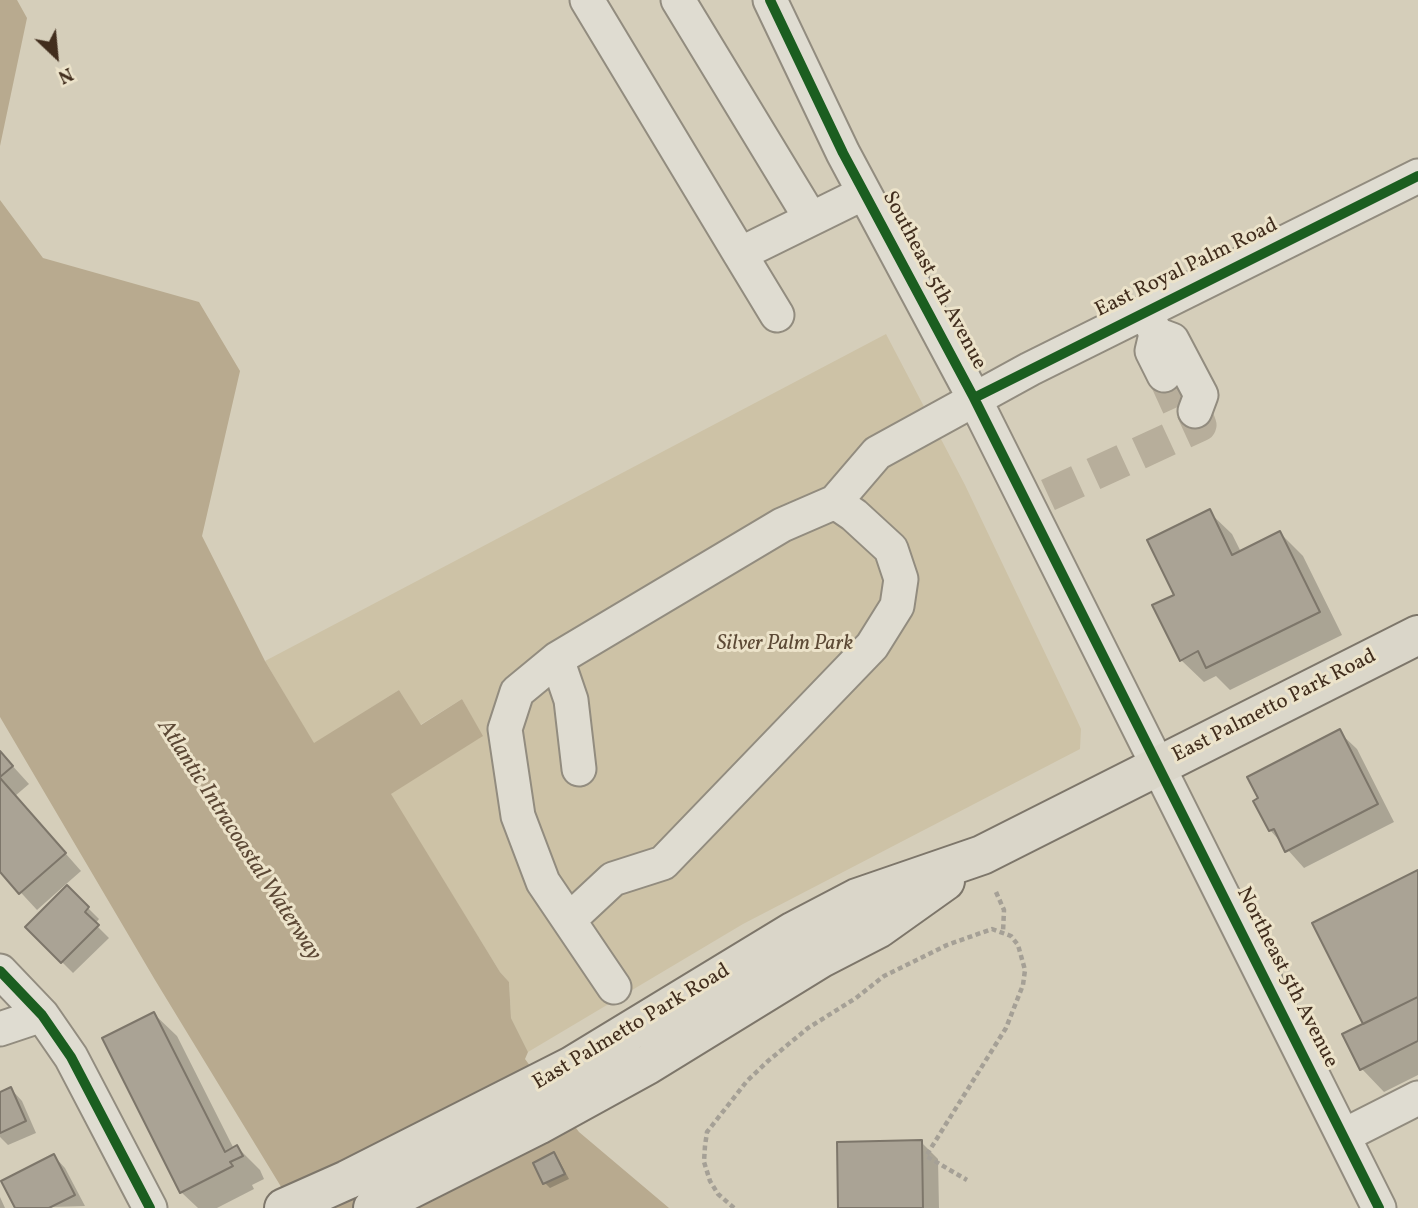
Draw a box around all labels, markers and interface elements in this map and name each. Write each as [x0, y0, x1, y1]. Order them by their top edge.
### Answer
north arrow [21, 21, 91, 91]
text: N [53, 60, 77, 90]
street label: Southeast 5th Avenue [875, 188, 991, 374]
street label: East Royal Palm Road [1092, 214, 1282, 324]
park label: Silver Palm Park [717, 632, 853, 658]
street label: East Palmetto Park Road [1169, 645, 1381, 769]
water label: Atlantic Intracoastal Waterway [150, 715, 326, 967]
street label: Northeast 5th Avenue [1230, 883, 1342, 1073]
street label: East Palmetto Park Road [529, 959, 735, 1097]

